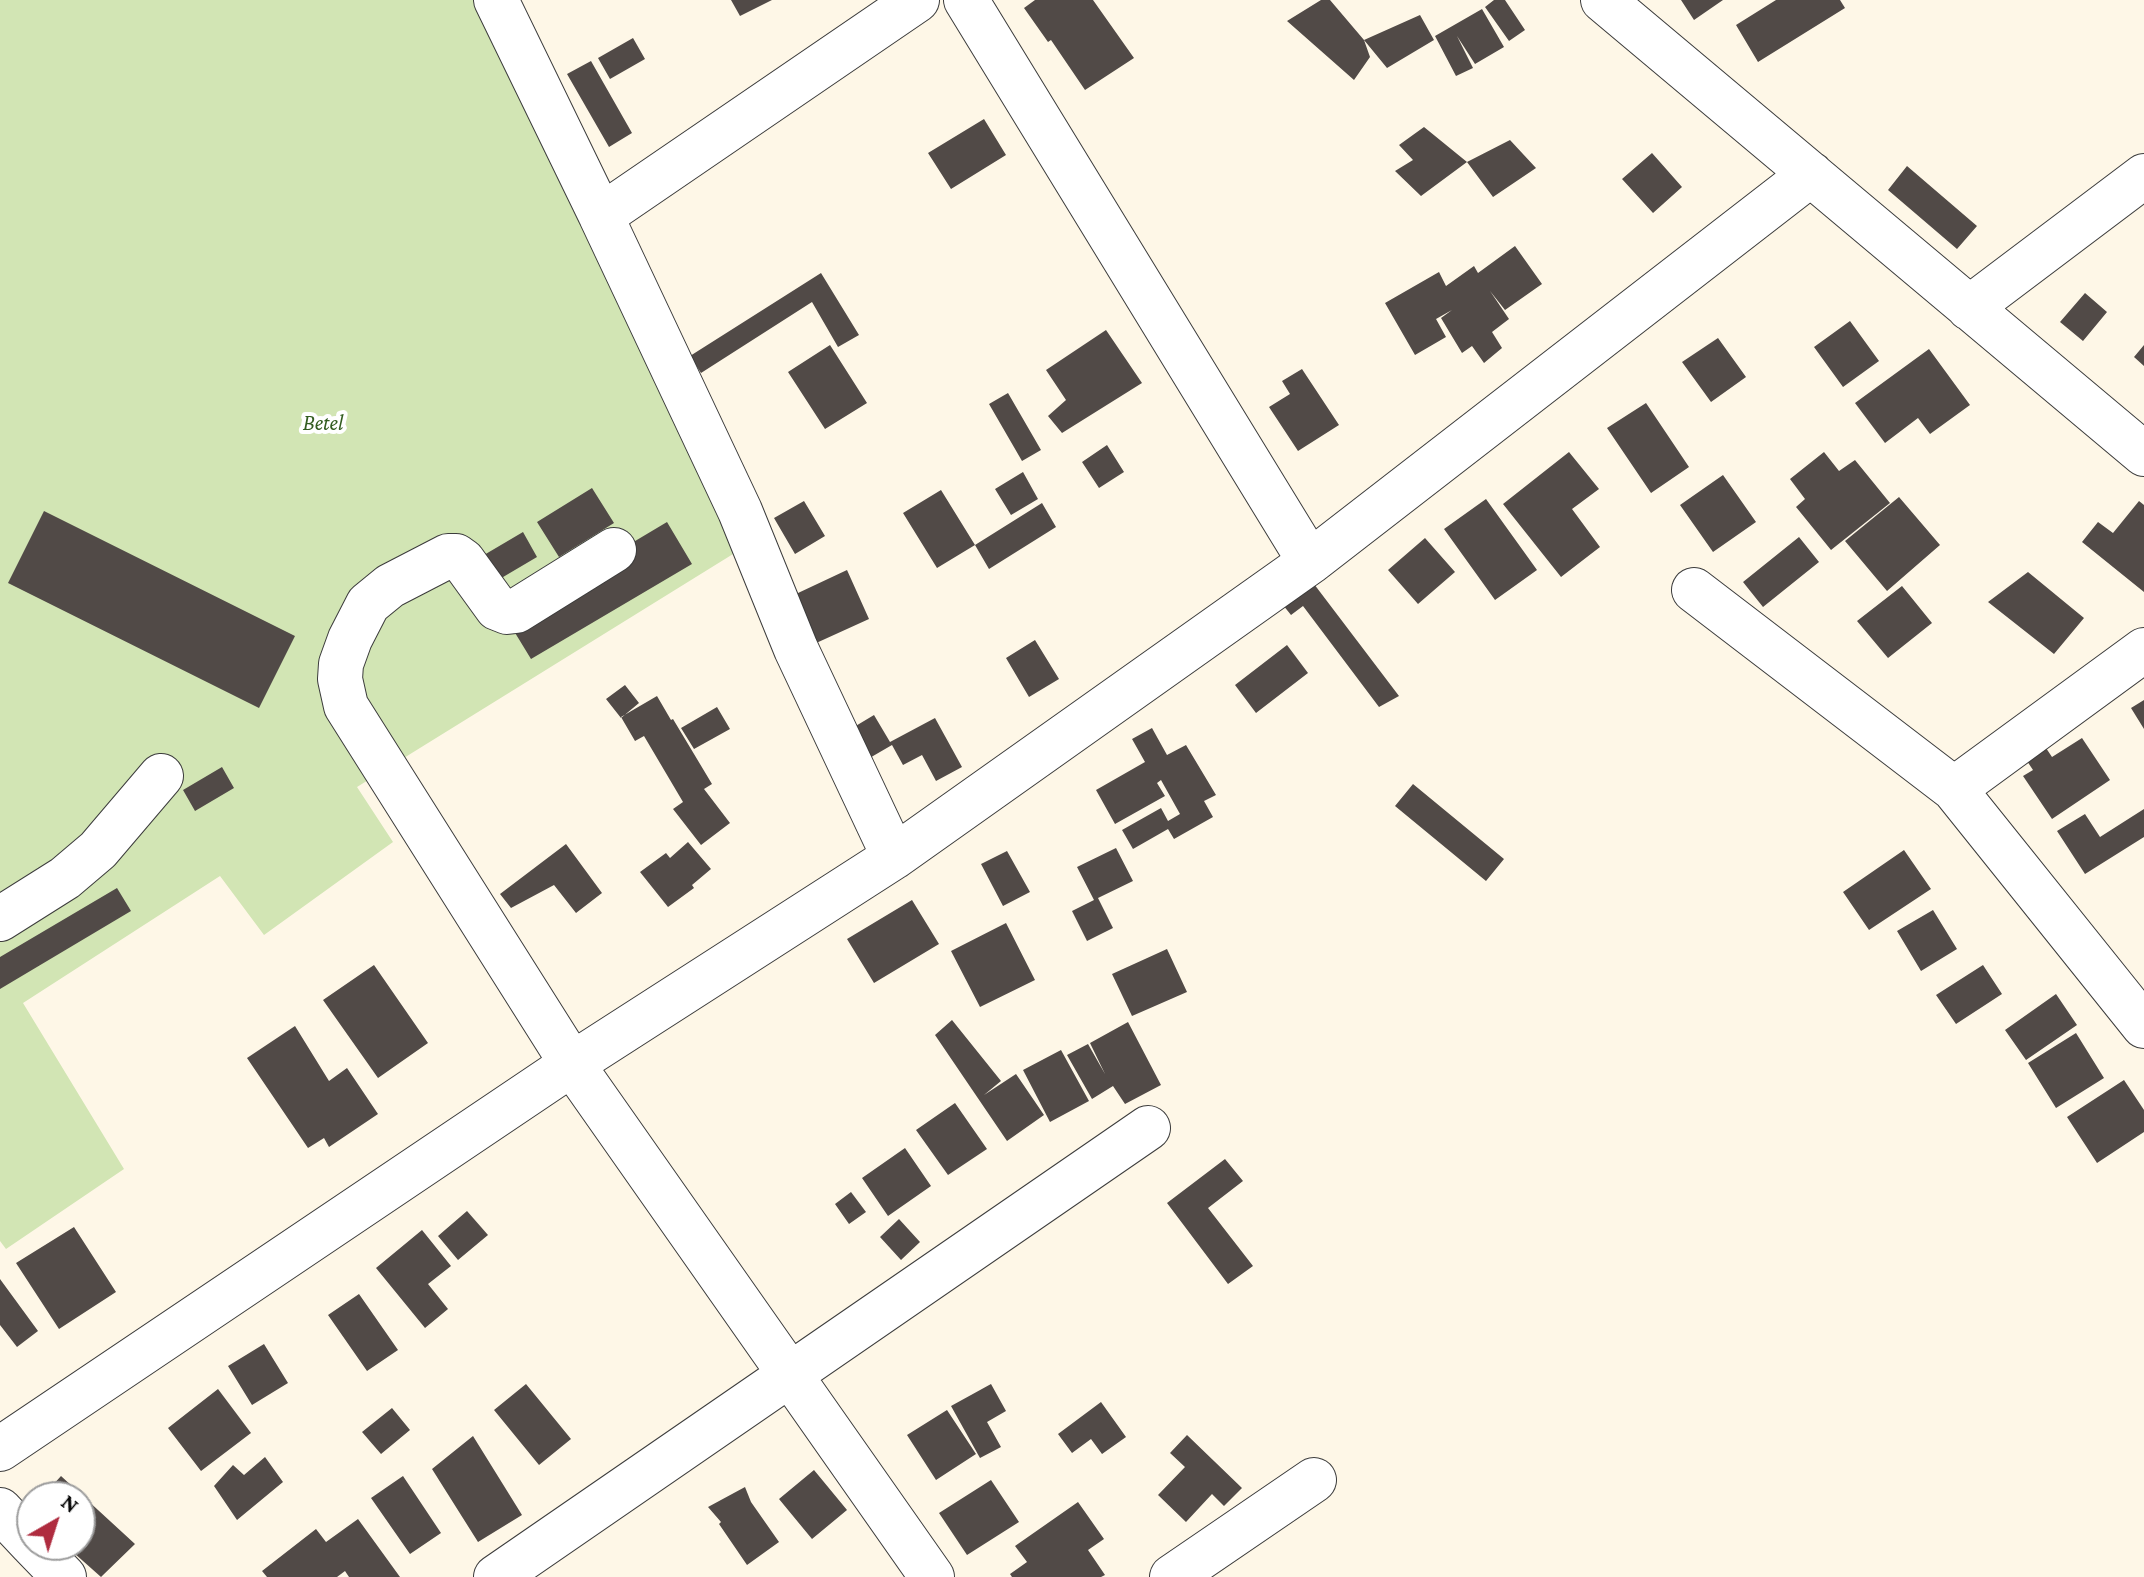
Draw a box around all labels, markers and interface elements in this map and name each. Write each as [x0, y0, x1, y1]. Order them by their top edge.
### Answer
park label: Betel [303, 410, 343, 436]
north arrow [16, 1481, 96, 1561]
text: N [56, 1489, 84, 1518]

